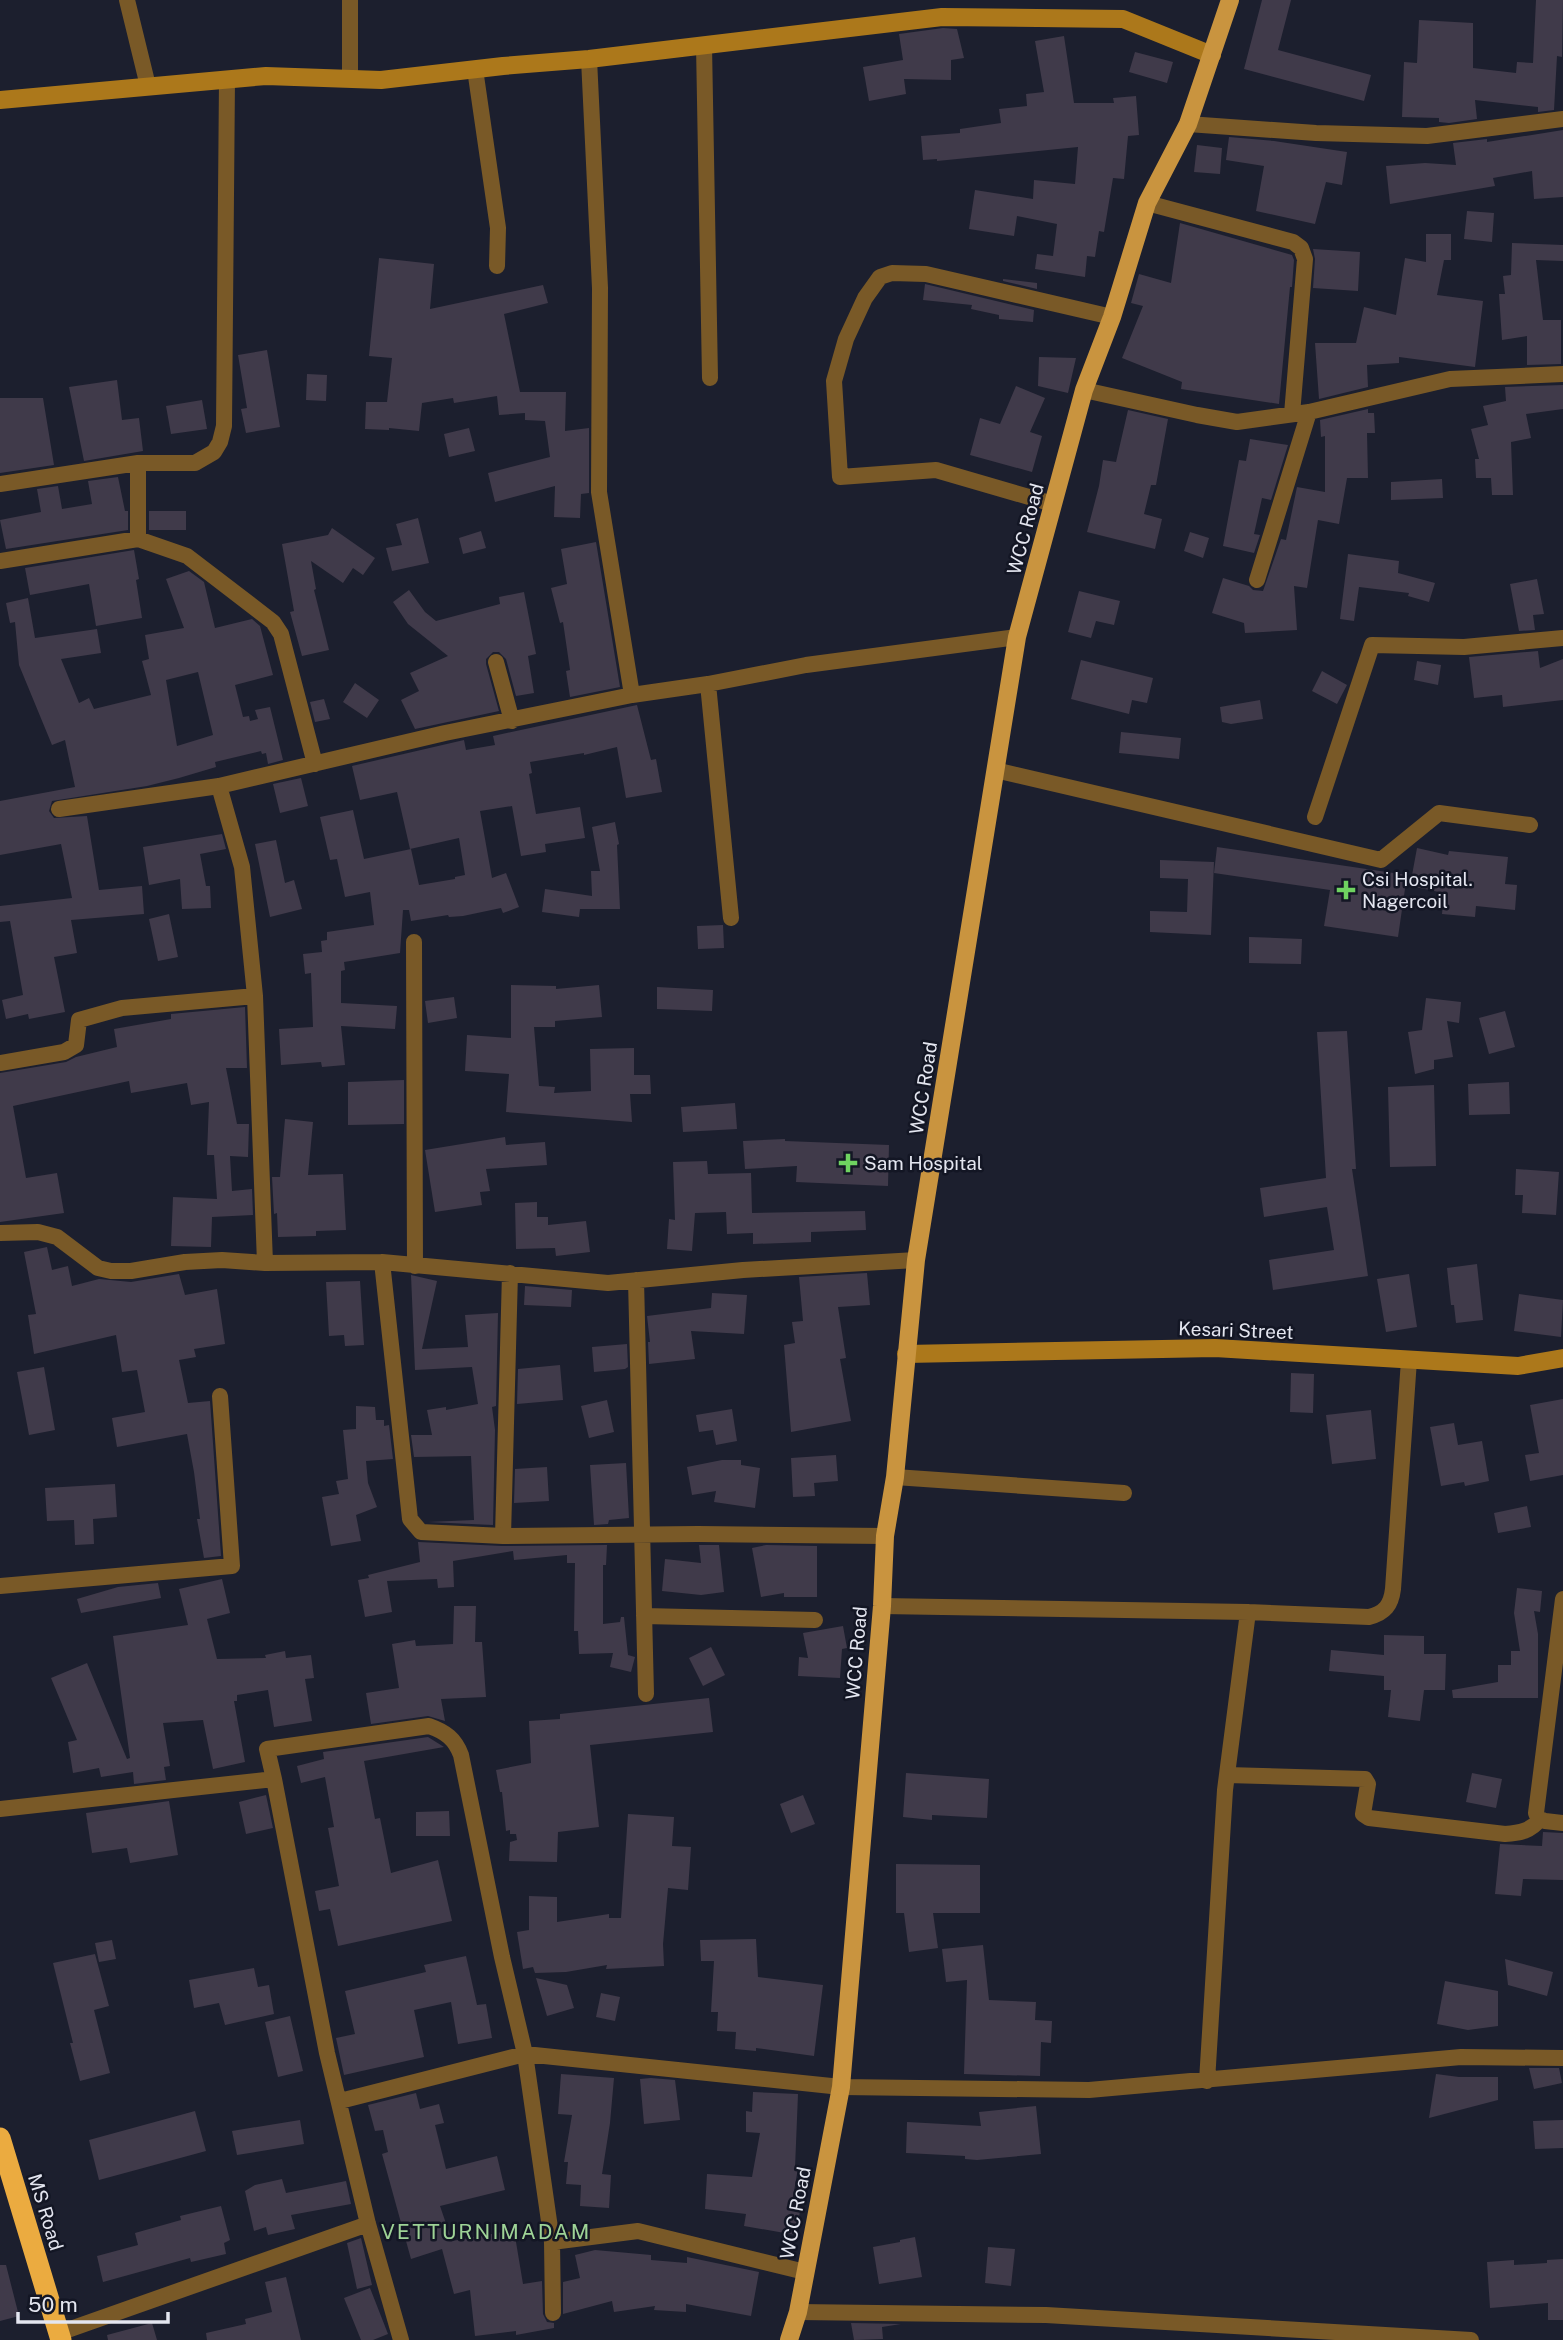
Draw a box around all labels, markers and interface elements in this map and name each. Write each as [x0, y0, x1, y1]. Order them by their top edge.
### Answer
street label: WCC Road [1002, 481, 1048, 577]
place label: Csi Hospital. Nagercoil [1362, 868, 1473, 912]
marker: Csi Hospital. Nagercoil [1336, 880, 1356, 900]
street label: WCC Road [905, 1040, 941, 1136]
place label: Sam Hospital [864, 1152, 983, 1174]
marker: Sam Hospital [838, 1153, 858, 1173]
street label: Kesari Street [1178, 1317, 1294, 1343]
street label: WCC Road [841, 1605, 871, 1701]
street label: WCC Road [775, 2165, 815, 2261]
street label: MS Road [24, 2171, 68, 2253]
district label: VETTURNIMADAM [381, 2219, 591, 2244]
scale bar [18, 2280, 168, 2324]
text: 50 m [28, 2292, 78, 2317]

